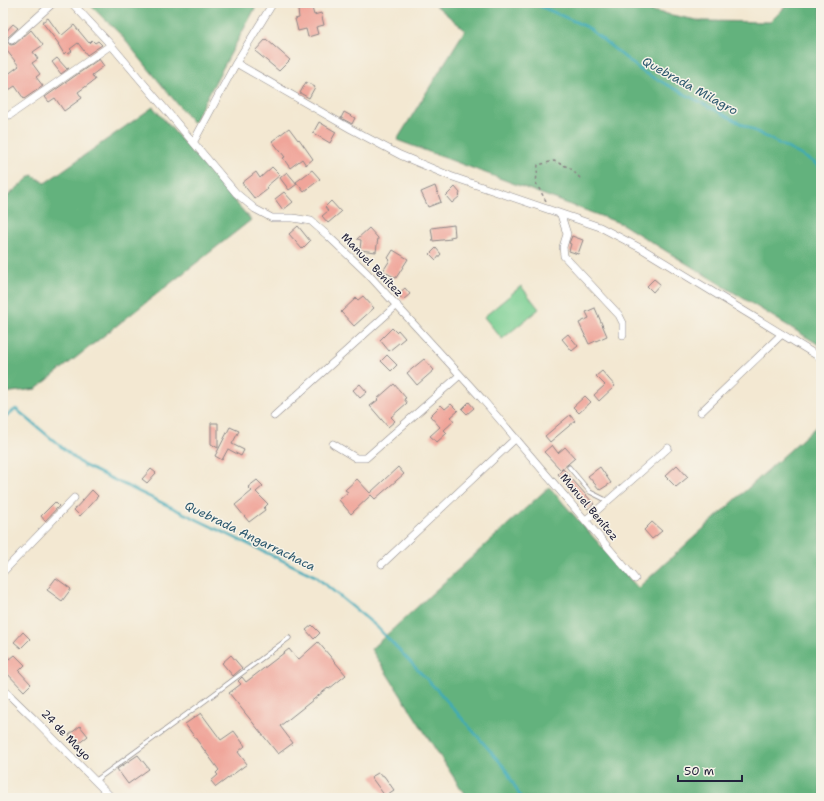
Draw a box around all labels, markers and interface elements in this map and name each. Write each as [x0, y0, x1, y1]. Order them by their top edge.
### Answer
water label: Quebrada Milagro [639, 53, 741, 119]
street label: Manuel Benítez [338, 230, 406, 300]
street label: Manuel Benítez [557, 470, 621, 544]
water label: Quebrada Angarrachaca [182, 497, 318, 575]
street label: 24 de Mayo [38, 706, 94, 764]
scale bar [678, 757, 742, 783]
text: 50 m [684, 763, 714, 779]

